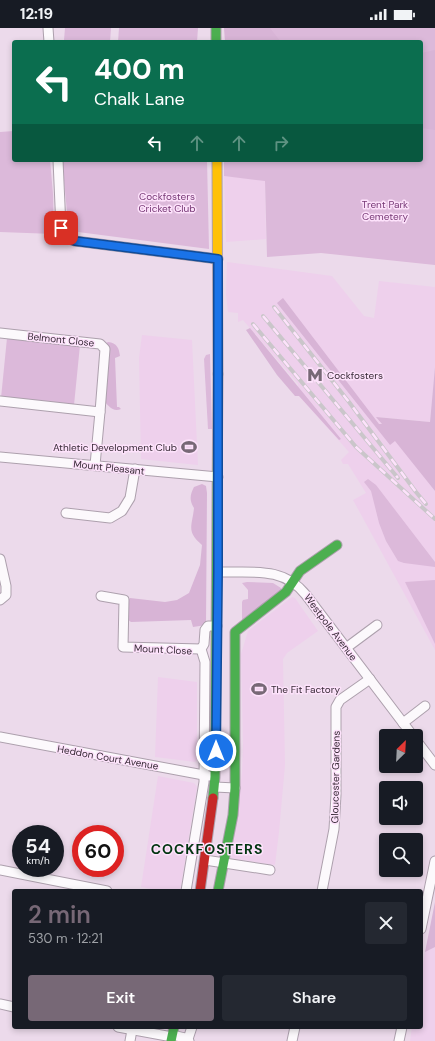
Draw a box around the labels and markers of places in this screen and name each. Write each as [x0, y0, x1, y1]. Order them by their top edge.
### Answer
pin [44, 211, 78, 245]
metro station icon: Cockfosters [306, 366, 324, 384]
place label: Cockfosters [327, 369, 383, 382]
sports icon: Athletic Development Club [180, 438, 198, 456]
place label: Athletic Development Club [53, 441, 177, 454]
sports icon: The Fit Factory [250, 680, 268, 698]
place label: The Fit Factory [271, 683, 340, 696]

